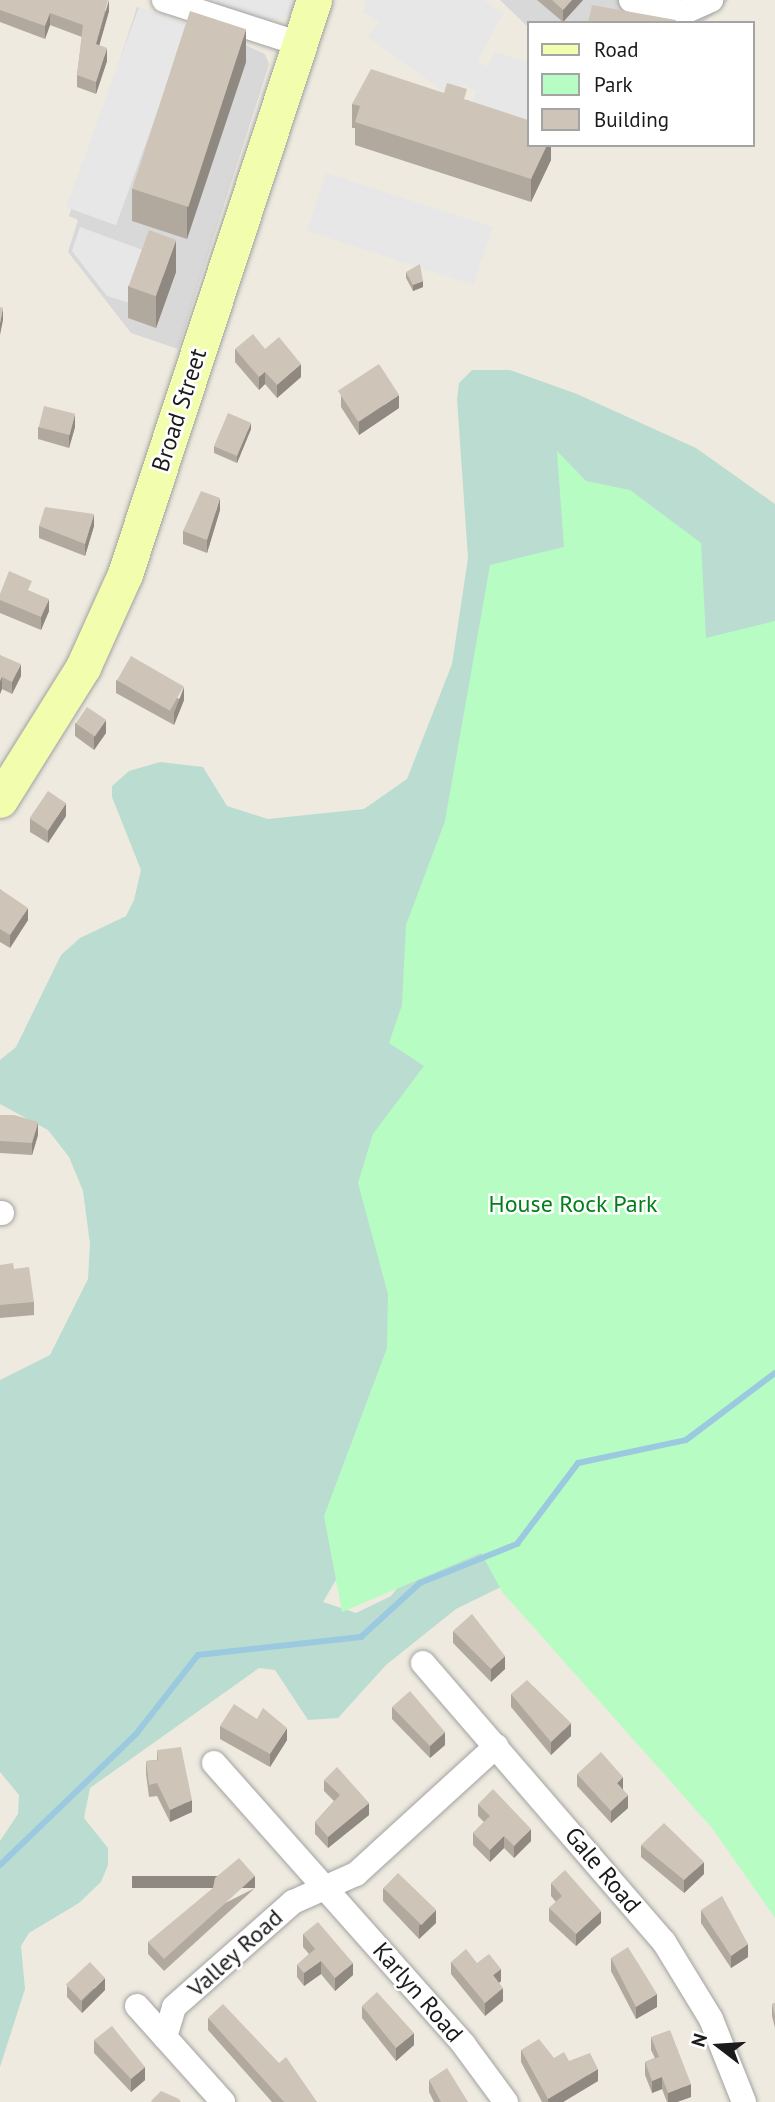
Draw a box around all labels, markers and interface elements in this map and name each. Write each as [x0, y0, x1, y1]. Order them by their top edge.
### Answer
legend [526, 21, 754, 147]
text: Road [594, 36, 638, 63]
text: Park [594, 71, 633, 98]
text: Building [594, 106, 669, 133]
street label: Broad Street [146, 345, 212, 475]
park label: House Rock Park [488, 1190, 658, 1218]
street label: Gale Road [559, 1821, 647, 1919]
street label: Valley Road [181, 1903, 289, 2003]
street label: Karlyn Road [367, 1936, 469, 2048]
north arrow [684, 2011, 754, 2081]
text: N [686, 2030, 712, 2049]

